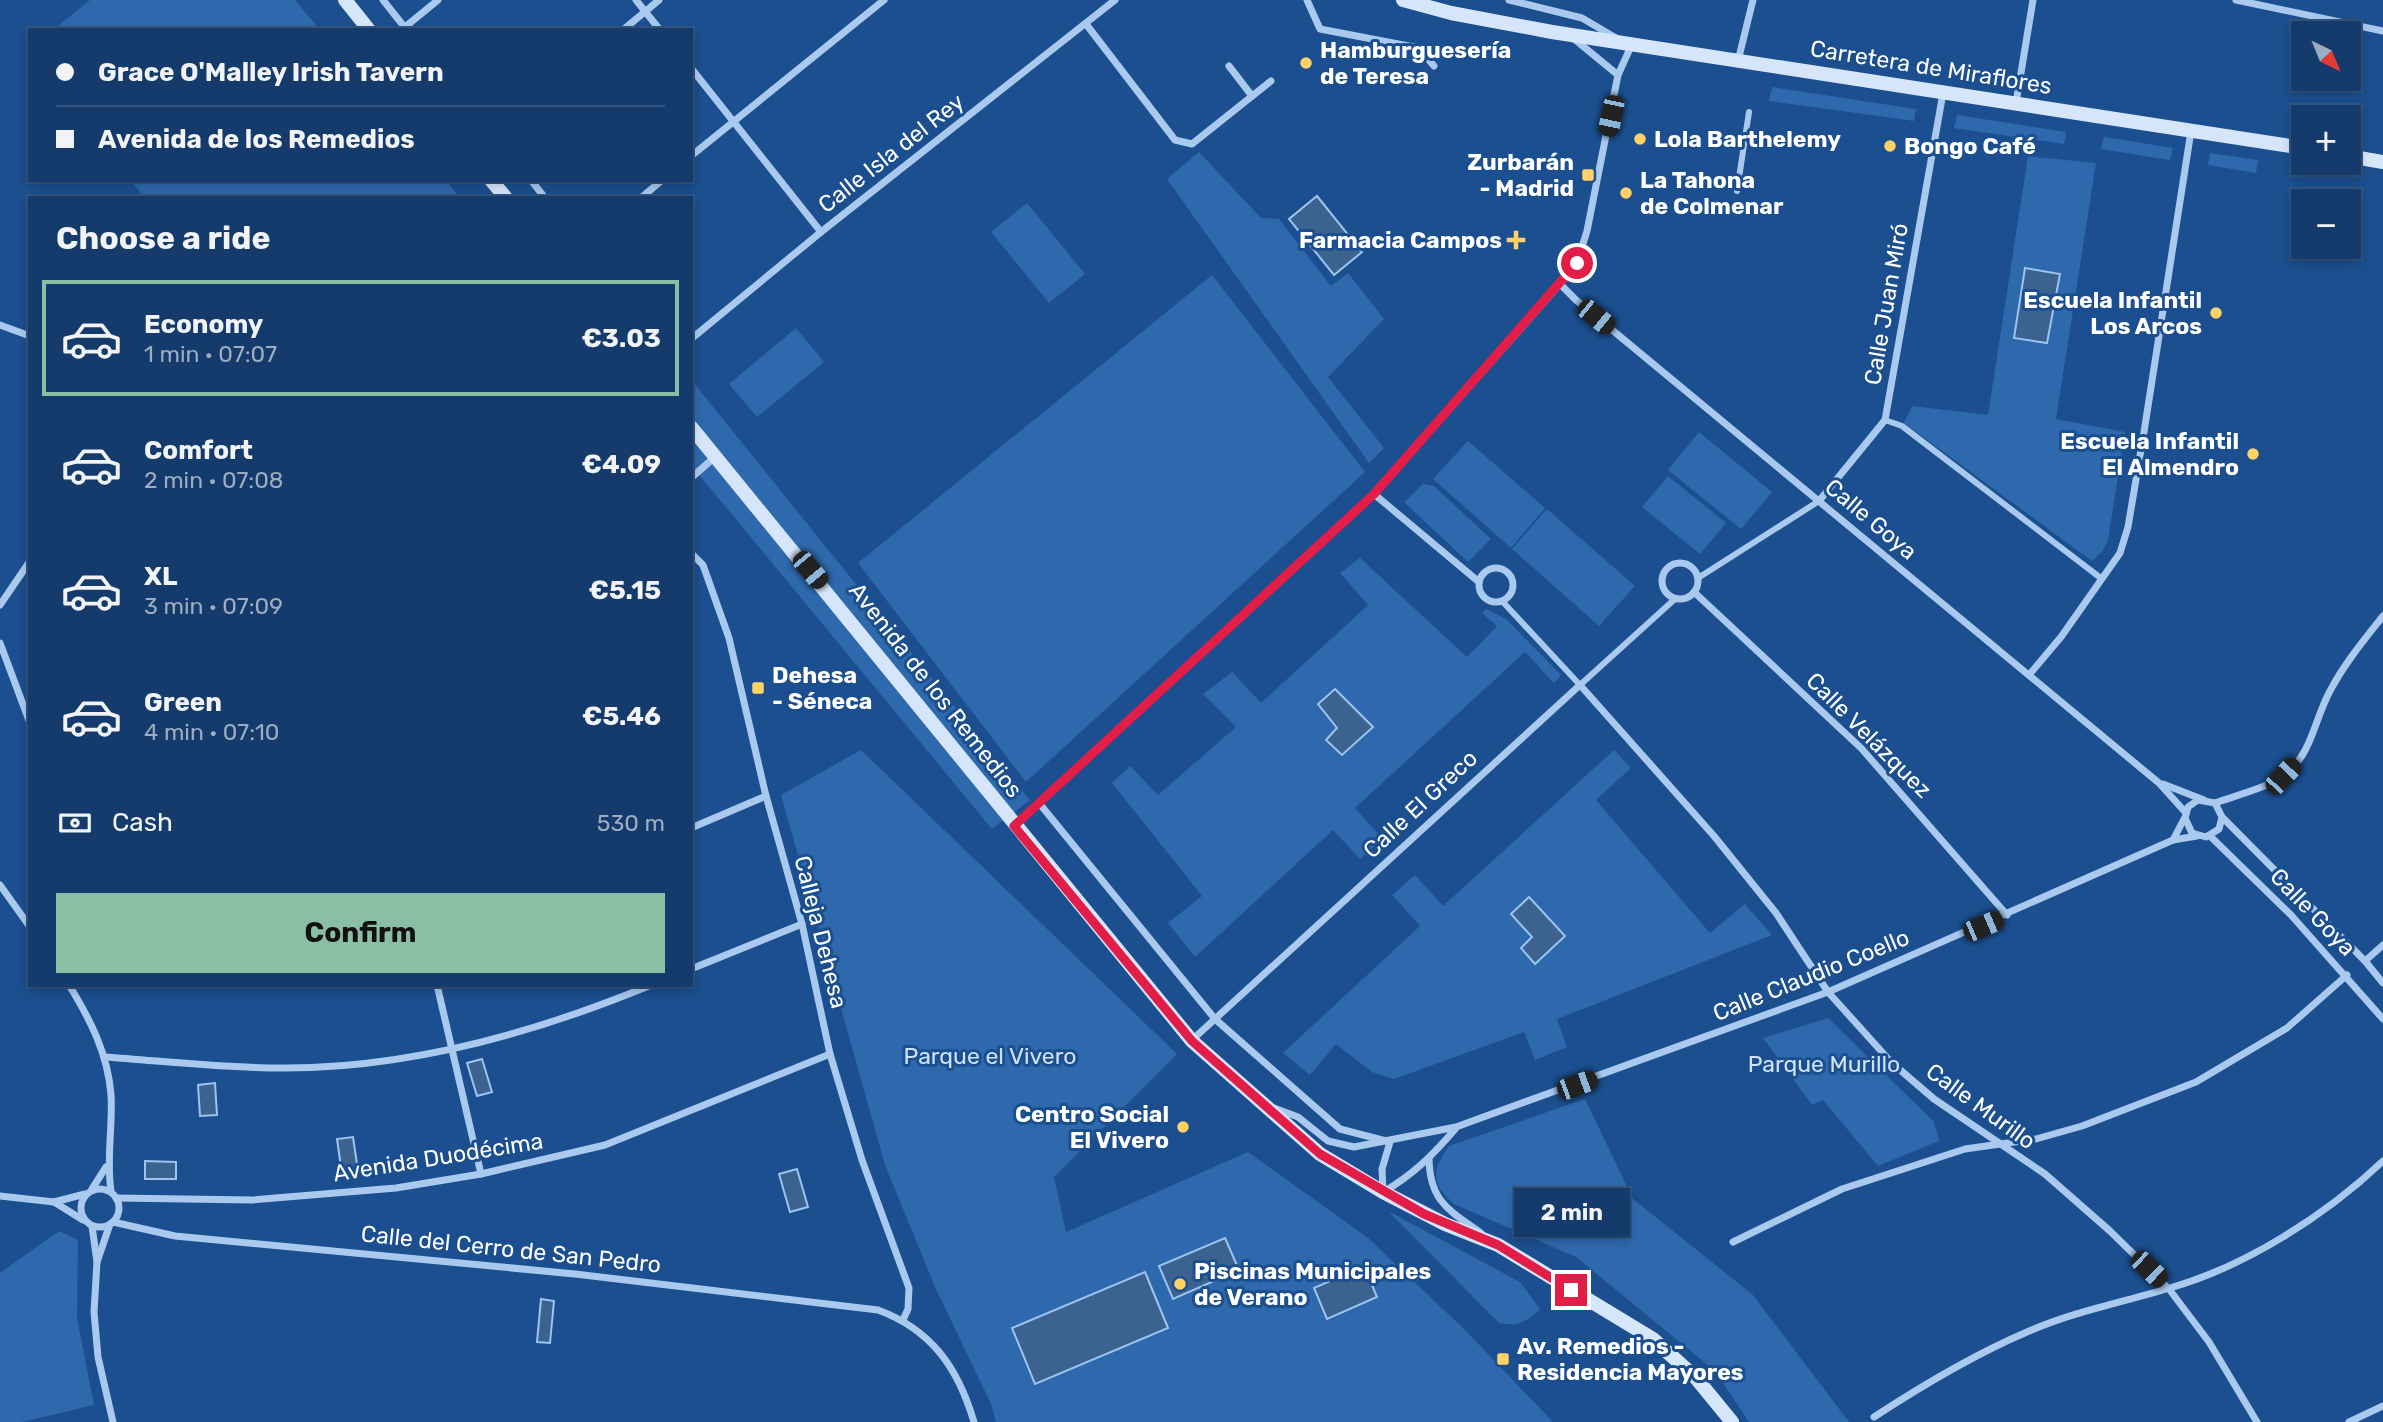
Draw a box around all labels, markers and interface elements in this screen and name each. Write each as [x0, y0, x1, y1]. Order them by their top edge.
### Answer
north arrow [2291, 21, 2361, 91]
map controls [2291, 21, 2361, 259]
street label: Carretera de Miraflores [1808, 34, 2054, 100]
place label: Hamburguesería de Teresa [1320, 36, 1511, 90]
marker: Hamburguesería de Teresa [1298, 55, 1314, 71]
text: Grace O'Malley Irish Tavern [98, 57, 444, 88]
street label: Calle Isla del Rey [812, 87, 970, 219]
car [1597, 93, 1626, 139]
button: + [2291, 105, 2361, 175]
text: Avenida de los Remedios [98, 124, 415, 155]
place label: Lola Barthelemy [1654, 125, 1841, 153]
marker: Lola Barthelemy [1632, 131, 1648, 147]
place label: Bongo Café [1904, 132, 2036, 160]
marker: Bongo Café [1882, 138, 1898, 154]
place label: Zurbarán - Madrid [1467, 148, 1574, 202]
place label: La Tahona de Colmenar [1640, 166, 1784, 220]
marker: Zurbarán - Madrid [1580, 167, 1596, 183]
marker: La Tahona de Colmenar [1618, 185, 1634, 201]
button: − [2291, 189, 2361, 259]
text: Choose a ride [56, 219, 270, 257]
street label: Calle Juan Miró [1858, 221, 1914, 387]
place label: Farmacia Campos [1299, 226, 1502, 254]
marker: Farmacia Campos [1508, 232, 1524, 248]
route start [1561, 247, 1593, 279]
place label: Escuela Infantil Los Arcos [2023, 286, 2202, 340]
car [1574, 296, 1619, 338]
marker: Escuela Infantil Los Arcos [2208, 305, 2224, 321]
icon: car [60, 307, 123, 370]
text: Economy [144, 309, 263, 340]
text: €3.03 [581, 323, 661, 354]
text: 1 min · 07:07 [144, 340, 277, 368]
place label: Escuela Infantil El Almendro [2060, 427, 2239, 481]
icon: car [60, 433, 123, 496]
text: Comfort [144, 435, 253, 466]
marker: Escuela Infantil El Almendro [2245, 446, 2261, 462]
text: €4.09 [581, 449, 661, 480]
text: 2 min · 07:08 [144, 466, 283, 494]
street label: Calle Goya [1819, 473, 1923, 565]
car [789, 547, 832, 593]
icon: car [60, 559, 123, 622]
text: XL [144, 561, 177, 592]
text: €5.15 [588, 575, 661, 606]
street label: Avenida de los Remedios [843, 577, 1029, 803]
text: 3 min · 07:09 [144, 592, 283, 620]
place label: Dehesa - Séneca [772, 661, 872, 715]
street label: Calle Velázquez [1800, 666, 1938, 804]
marker: Dehesa - Séneca [750, 680, 766, 696]
icon: car [60, 685, 123, 748]
text: Green [144, 687, 222, 718]
text: €5.46 [582, 701, 661, 732]
text: 4 min · 07:10 [144, 718, 279, 746]
street label: Calle El Greco [1357, 744, 1483, 864]
car [2261, 753, 2306, 799]
icon: cash [56, 804, 94, 842]
text: Cash [112, 807, 173, 838]
text: 530 m [597, 809, 665, 837]
street label: Calleja Dehesa [789, 853, 853, 1011]
street label: Calle Goya [2264, 862, 2362, 962]
button: Confirm [56, 893, 665, 973]
car [1960, 908, 2007, 944]
street label: Calle Claudio Coello [1709, 923, 1913, 1027]
park label: Parque el Vivero [904, 1042, 1076, 1070]
park label: Parque Murillo [1748, 1050, 1900, 1078]
street label: Calle Murillo [1921, 1057, 2041, 1155]
car [1554, 1068, 1601, 1102]
place label: Centro Social El Vivero [1015, 1100, 1169, 1154]
marker: Centro Social El Vivero [1175, 1119, 1191, 1135]
street label: Avenida Duodécima [331, 1127, 545, 1187]
callout: 2 min [1513, 1188, 1629, 1238]
text: 2 min [1541, 1198, 1603, 1226]
street label: Calle del Cerro de San Pedro [360, 1219, 662, 1279]
car [2127, 1247, 2172, 1291]
place label: Piscinas Municipales de Verano [1194, 1257, 1432, 1311]
route end [1555, 1274, 1587, 1306]
marker: Piscinas Municipales de Verano [1172, 1276, 1188, 1292]
place label: Av. Remedios - Residencia Mayores [1517, 1332, 1744, 1386]
marker: Av. Remedios - Residencia Mayores [1495, 1351, 1511, 1367]

